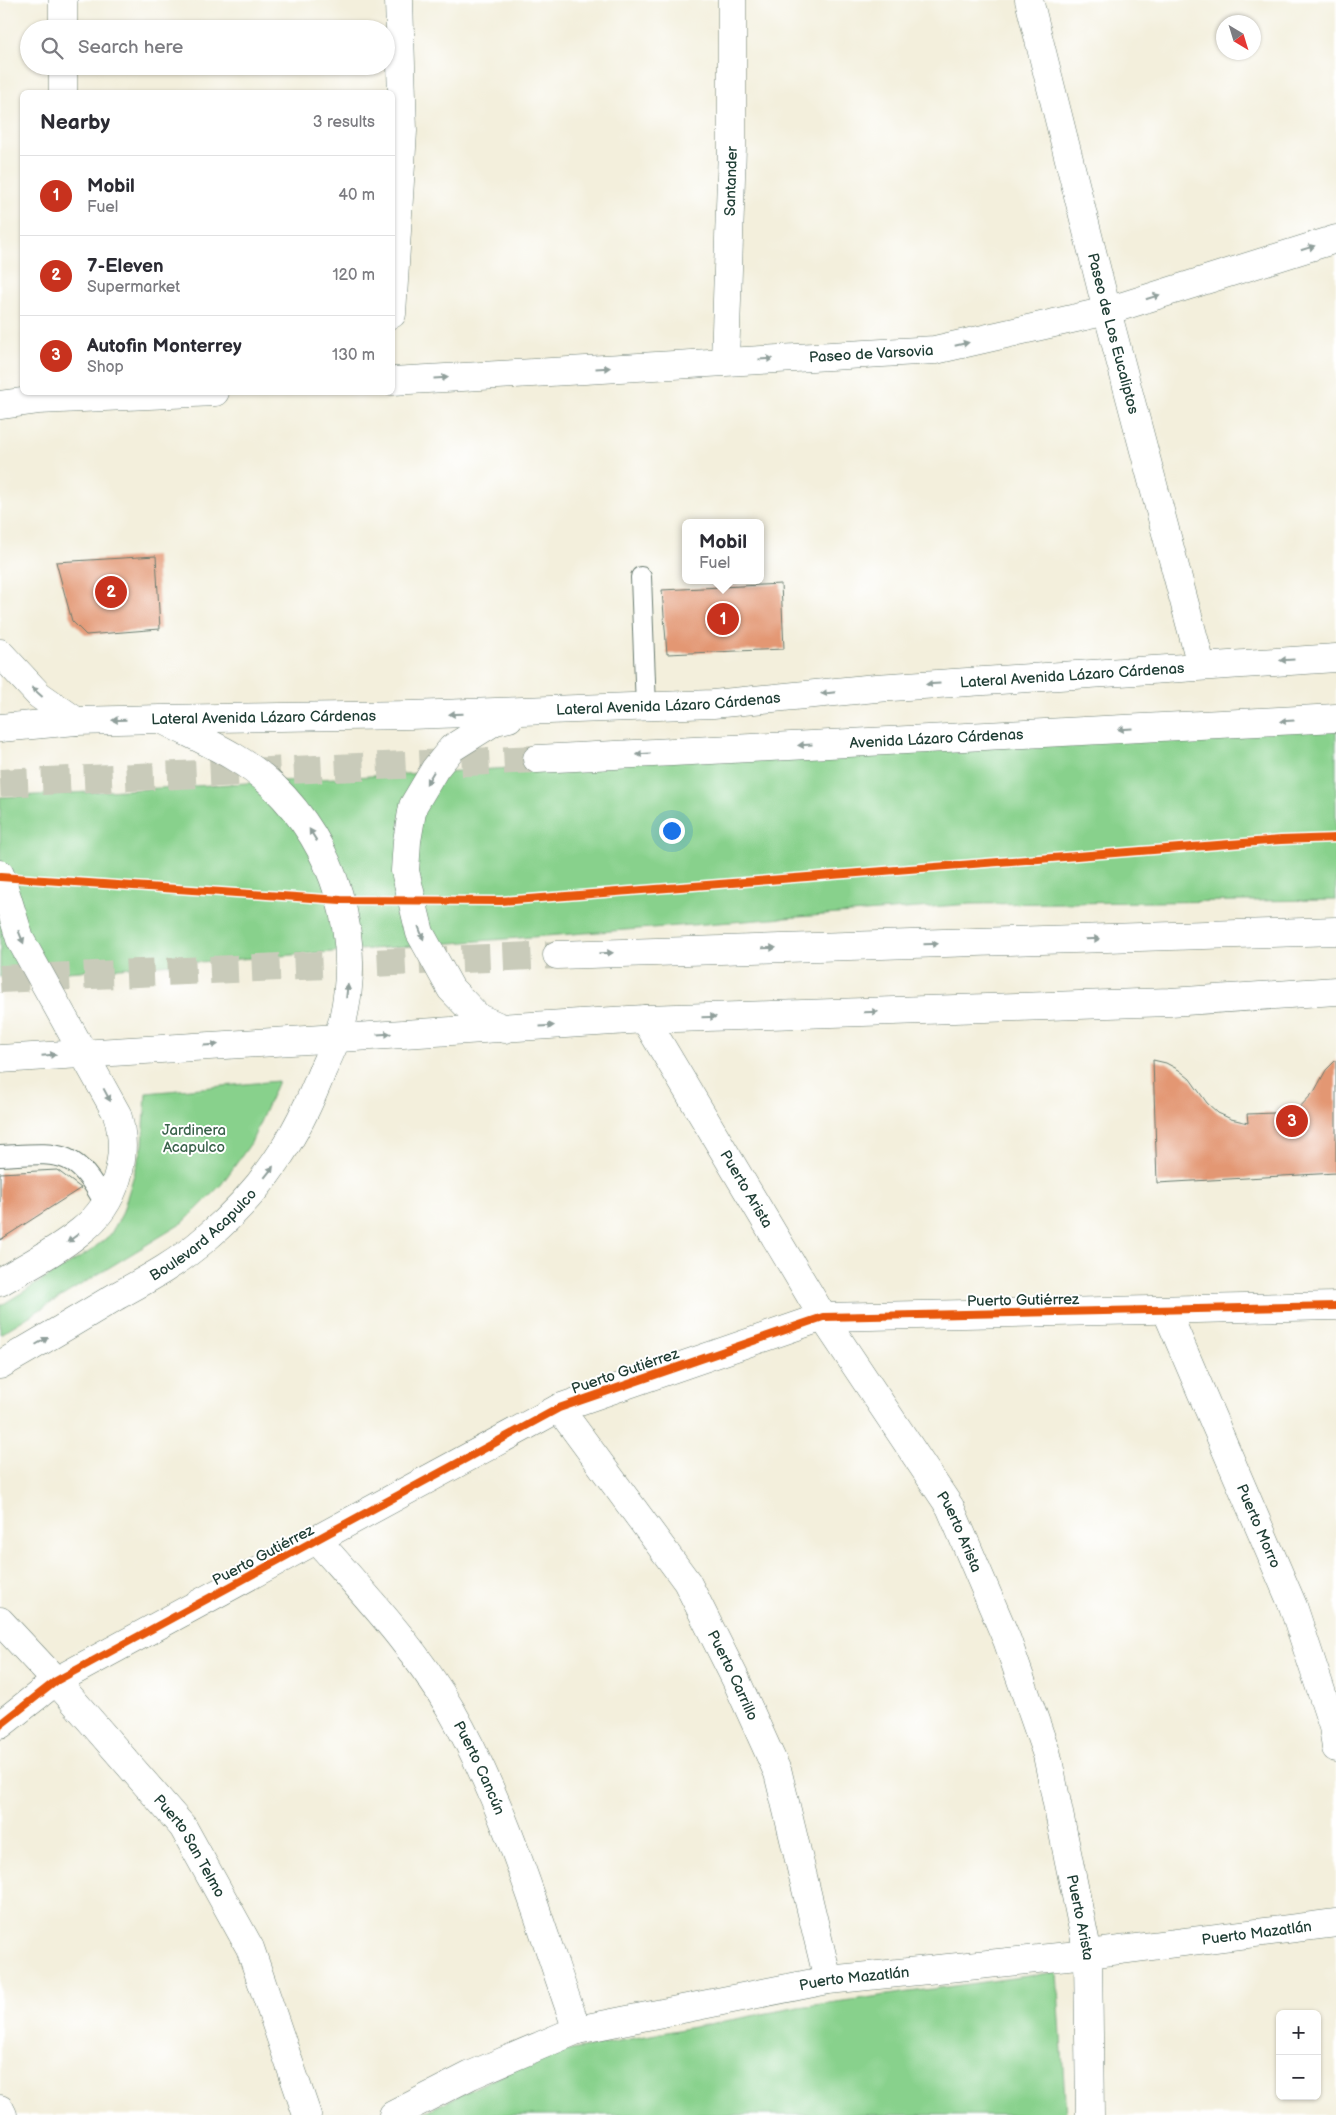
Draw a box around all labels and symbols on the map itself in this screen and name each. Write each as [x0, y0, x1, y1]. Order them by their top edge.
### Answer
north arrow [1216, 15, 1261, 60]
street label: Santander [721, 145, 742, 216]
one-way arrow [1301, 243, 1316, 251]
street label: Paseo de Los Eucaliptos [1083, 251, 1143, 417]
one-way arrow [1146, 292, 1161, 300]
one-way arrow [955, 340, 970, 348]
street label: Paseo de Varsovia [809, 341, 934, 367]
one-way arrow [758, 355, 774, 363]
one-way arrow [596, 364, 612, 372]
one-way arrow [433, 373, 449, 381]
pin: 2 [95, 573, 127, 611]
pin: 1 [707, 600, 739, 638]
one-way arrow [1279, 657, 1295, 665]
street label: Lateral Avenida Lázaro Cárdenas [959, 659, 1186, 692]
one-way arrow [925, 681, 941, 689]
one-way arrow [31, 686, 43, 698]
street label: Lateral Avenida Lázaro Cárdenas [556, 688, 782, 720]
one-way arrow [819, 689, 835, 697]
street label: Lateral Avenida Lázaro Cárdenas [151, 707, 377, 729]
one-way arrow [448, 710, 464, 718]
one-way arrow [110, 716, 126, 724]
one-way arrow [1279, 717, 1295, 725]
street label: Avenida Lázaro Cárdenas [849, 725, 1024, 753]
one-way arrow [1117, 725, 1133, 733]
one-way arrow [797, 742, 813, 750]
one-way arrow [635, 750, 651, 758]
one-way arrow [425, 771, 434, 784]
your location [659, 818, 685, 844]
one-way arrow [308, 829, 317, 842]
one-way arrow [417, 926, 425, 941]
one-way arrow [17, 930, 25, 944]
one-way arrow [1086, 934, 1102, 942]
one-way arrow [923, 939, 939, 947]
one-way arrow [761, 944, 777, 952]
one-way arrow [598, 949, 614, 957]
one-way arrow [343, 983, 351, 999]
one-way arrow [863, 1008, 879, 1016]
one-way arrow [701, 1013, 717, 1021]
one-way arrow [539, 1022, 555, 1030]
one-way arrow [377, 1030, 393, 1038]
one-way arrow [203, 1040, 219, 1048]
one-way arrow [41, 1051, 57, 1059]
one-way arrow [103, 1088, 111, 1102]
pin: 3 [1276, 1102, 1308, 1140]
park label: Jardinera Acapulco [162, 1121, 226, 1157]
street label: Puerto Arista [716, 1147, 777, 1232]
one-way arrow [263, 1166, 274, 1179]
street label: Boulevard Acapulco [146, 1185, 261, 1286]
one-way arrow [66, 1233, 80, 1243]
street label: Puerto Gutiérrez [967, 1290, 1080, 1311]
one-way arrow [35, 1336, 49, 1345]
street label: Puerto Gutiérrez [569, 1344, 682, 1399]
street label: Puerto Morro [1232, 1481, 1285, 1571]
street label: Puerto Arista [932, 1488, 986, 1575]
street label: Puerto Gutiérrez [209, 1520, 318, 1590]
street label: Puerto Carrillo [703, 1627, 762, 1724]
street label: Puerto Cancún [449, 1718, 509, 1818]
street label: Puerto San Telmo [149, 1791, 229, 1901]
street label: Puerto Arista [1062, 1873, 1097, 1960]
street label: Puerto Mazatlán [1201, 1917, 1313, 1950]
street label: Puerto Mazatlán [798, 1963, 910, 1996]

